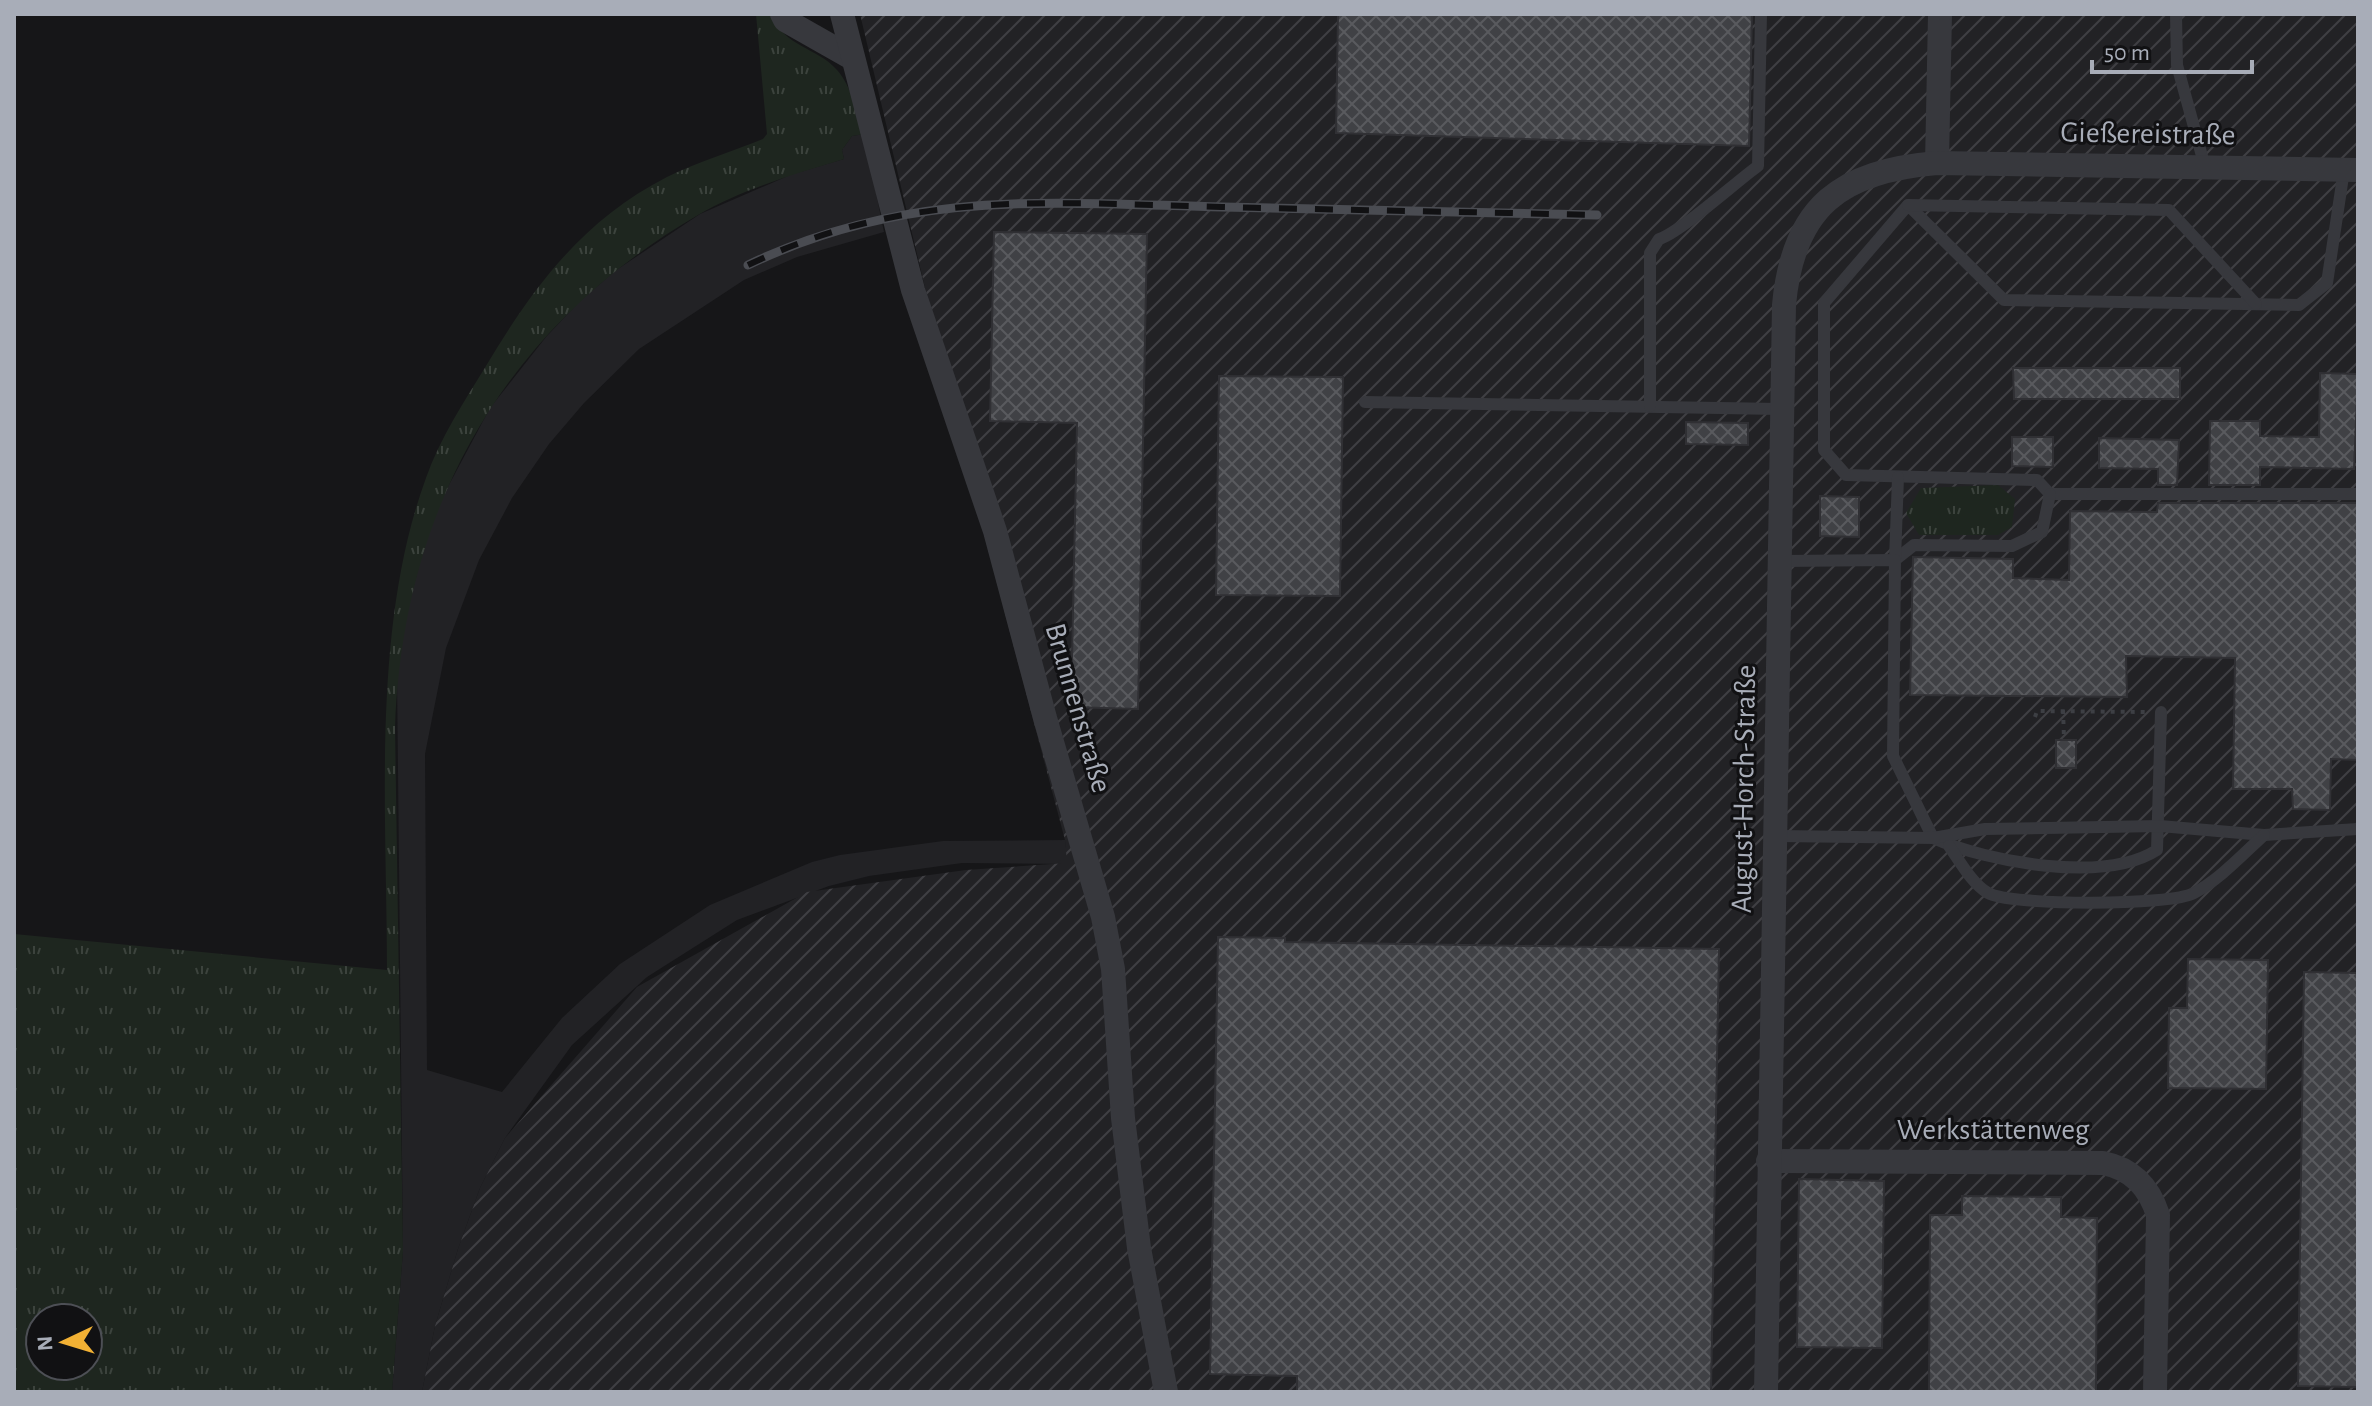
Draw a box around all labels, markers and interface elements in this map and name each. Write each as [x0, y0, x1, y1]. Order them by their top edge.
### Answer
scale bar [2092, 24, 2252, 74]
text: 50 m [2104, 41, 2150, 65]
street label: Gießereistraße [2060, 117, 2236, 151]
street label: Brunnenstraße [1039, 620, 1117, 796]
street label: August-Horch-Straße [1727, 665, 1761, 913]
street label: Werkstättenweg [1897, 1115, 2090, 1145]
north arrow [24, 1302, 104, 1382]
text: N [34, 1335, 57, 1352]

